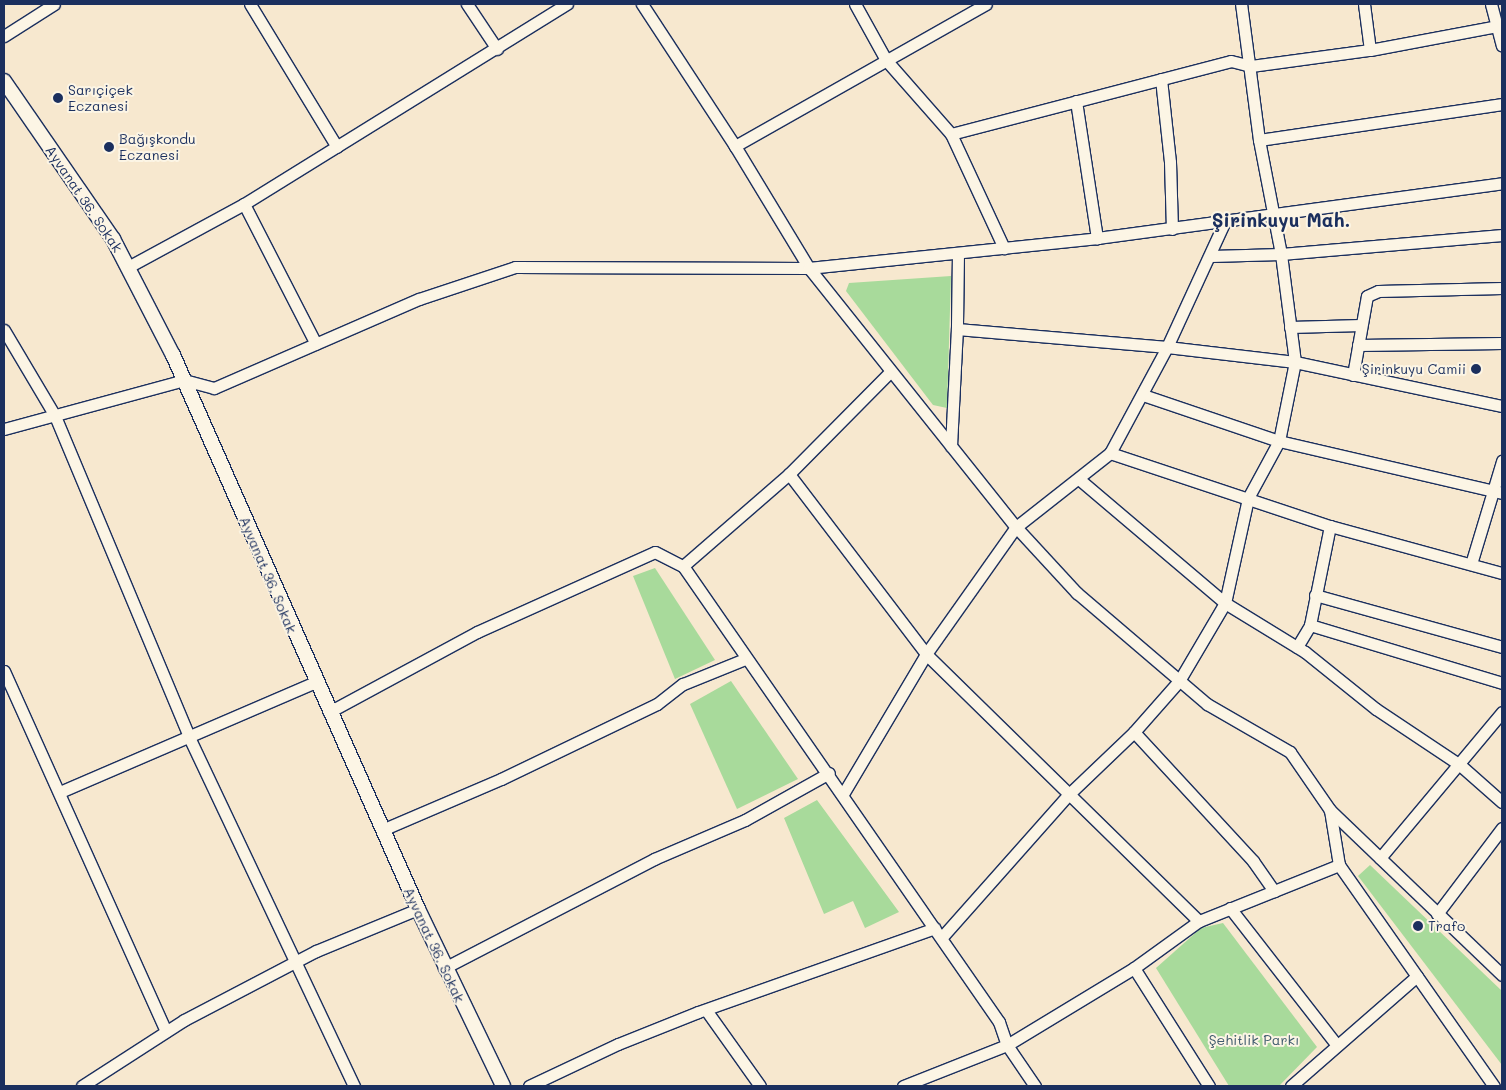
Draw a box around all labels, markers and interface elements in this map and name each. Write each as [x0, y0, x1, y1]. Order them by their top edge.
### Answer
place label: Sarıçiçek Eczanesi [68, 82, 133, 114]
marker: Sarıçiçek Eczanesi [52, 92, 64, 104]
place label: Bağışkondu Eczanesi [119, 131, 196, 164]
marker: Bağışkondu Eczanesi [103, 141, 115, 153]
street label: Ayvanat 36. Sokak [42, 142, 126, 256]
district label: Şirinkuyu Mah. [1212, 209, 1350, 231]
place label: Şirinkuyu Camii [1362, 361, 1466, 377]
marker: Şirinkuyu Camii [1470, 363, 1482, 375]
street label: Ayvanat 36. Sokak [236, 514, 300, 636]
street label: Ayvanat 36. Sokak [400, 885, 468, 1005]
place label: Trafo [1428, 918, 1465, 934]
marker: Trafo [1412, 920, 1424, 932]
park label: Şehitlik Parkı [1209, 1032, 1299, 1048]

